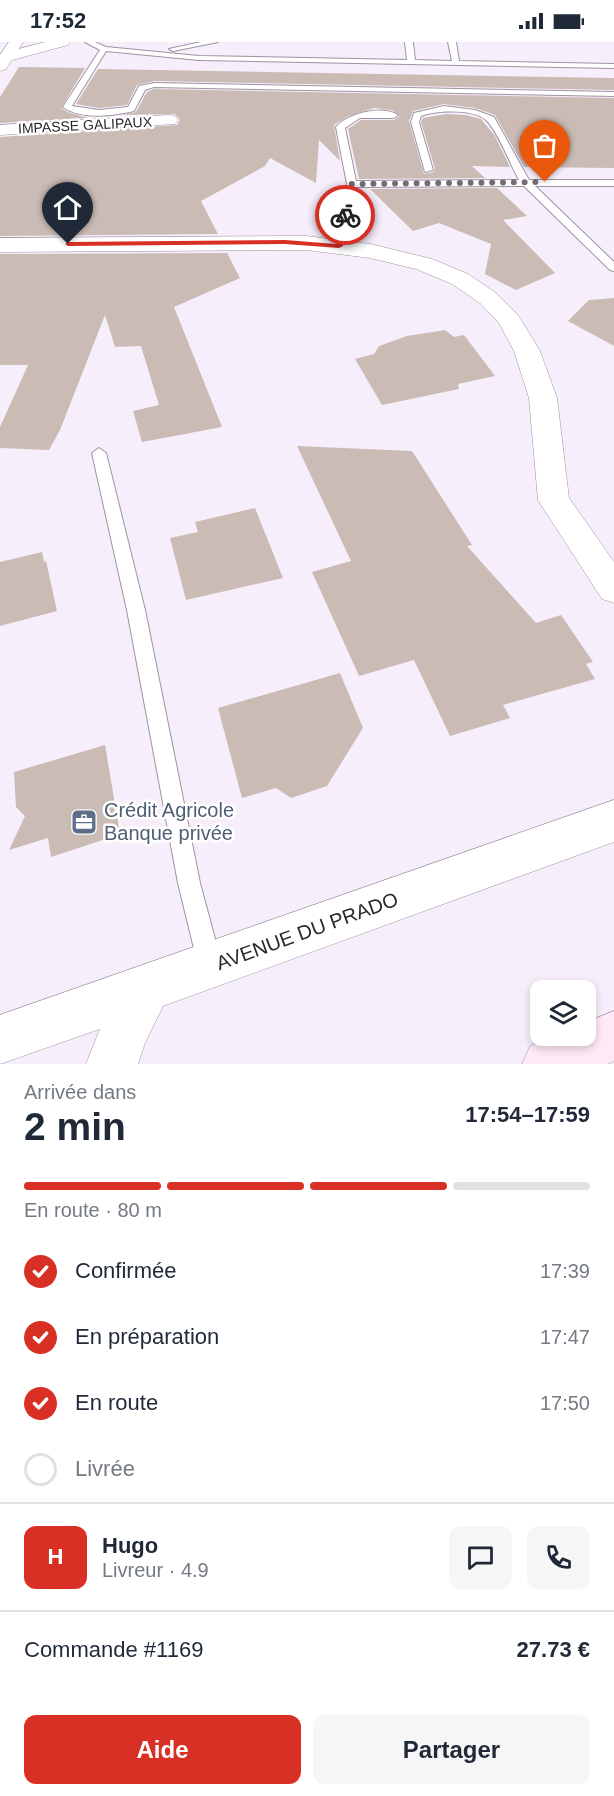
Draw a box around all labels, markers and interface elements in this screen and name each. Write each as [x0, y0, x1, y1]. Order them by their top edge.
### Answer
text: 17:52 [30, 8, 86, 33]
street label: IMPASSE GALIPAUX [18, 113, 153, 136]
pin [519, 120, 570, 182]
icon: bag [528, 129, 561, 162]
pin [42, 182, 93, 244]
courier [315, 185, 375, 245]
icon: home [51, 191, 84, 224]
icon: bike [329, 199, 362, 232]
place label: Crédit Agricole Banque privée [104, 799, 234, 844]
office icon: Crédit Agricole Banque privée [69, 807, 99, 837]
street label: AVENUE DU PRADO [213, 888, 401, 974]
map controls [530, 980, 596, 1046]
button: layers [530, 980, 596, 1046]
text: Arrivée dans [24, 1081, 136, 1103]
text: 17:54–17:59 [465, 1102, 590, 1127]
text: 2 min [24, 1105, 126, 1148]
text: En route · 80 m [24, 1199, 162, 1221]
icon: check [24, 1255, 57, 1288]
text: Confirmée [75, 1258, 176, 1283]
text: 17:39 [540, 1260, 590, 1282]
icon: check [24, 1321, 57, 1354]
text: En préparation [75, 1324, 219, 1349]
text: 17:47 [540, 1326, 590, 1348]
icon: check [24, 1387, 57, 1420]
text: En route [75, 1390, 158, 1415]
text: 17:50 [540, 1392, 590, 1414]
text: Livrée [75, 1456, 135, 1481]
button: chat [449, 1526, 512, 1589]
button: phone [527, 1526, 590, 1589]
text: Hugo [102, 1533, 158, 1558]
text: H [48, 1544, 63, 1569]
text: Livreur · 4.9 [102, 1559, 209, 1581]
text: Commande #1169 [24, 1637, 203, 1662]
text: 27.73 € [517, 1637, 590, 1662]
button: Aide [24, 1715, 301, 1784]
button: Partager [313, 1715, 590, 1784]

